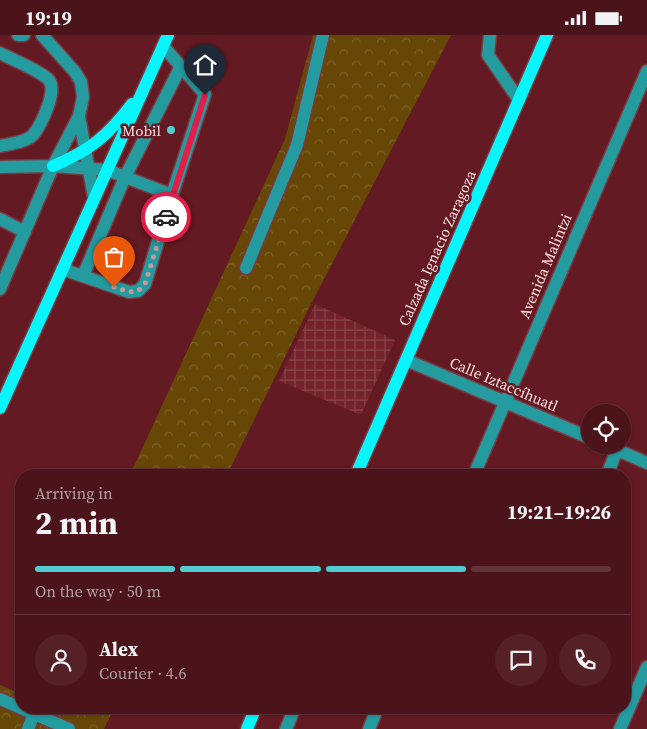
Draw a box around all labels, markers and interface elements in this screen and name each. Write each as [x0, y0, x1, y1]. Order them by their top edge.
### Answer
text: 19:19 [25, 5, 72, 31]
pin [184, 44, 226, 95]
icon: home [191, 51, 219, 79]
place label: Mobil [122, 120, 162, 141]
marker: Mobil [165, 124, 177, 136]
street label: Calzada Ignacio Zaragoza [393, 166, 481, 329]
courier [141, 192, 191, 242]
icon: car [152, 203, 180, 231]
street label: Avenida Malintzi [513, 210, 577, 322]
pin [93, 236, 135, 287]
icon: bag [100, 243, 128, 271]
street label: Calle Iztaccíhuatl [447, 352, 562, 417]
map controls [581, 404, 631, 454]
button: locate [581, 404, 631, 454]
text: Arriving in [35, 482, 113, 504]
text: 19:21–19:26 [507, 499, 611, 525]
text: 2 min [35, 501, 118, 545]
text: On the way · 50 m [35, 580, 161, 602]
button: person [35, 634, 87, 686]
button: chat [495, 634, 547, 686]
button: phone [559, 634, 611, 686]
text: Alex [99, 636, 138, 662]
text: Courier · 4.6 [99, 662, 187, 684]

